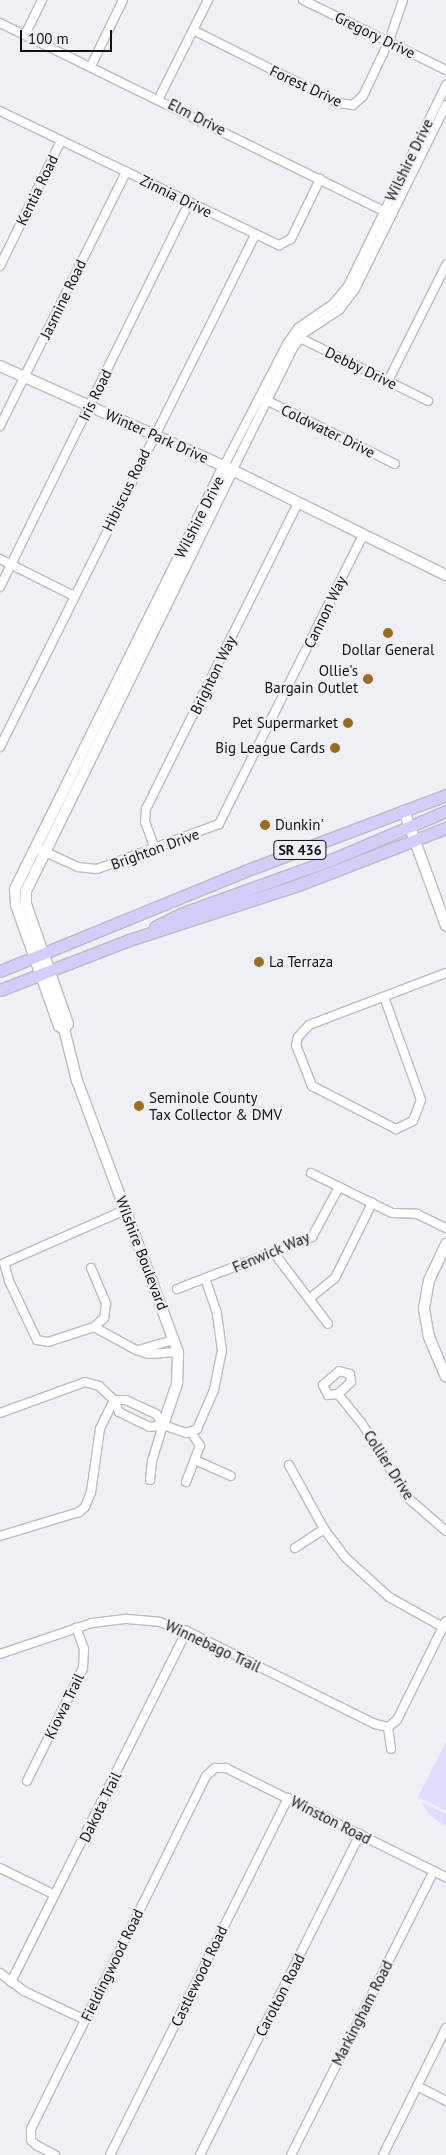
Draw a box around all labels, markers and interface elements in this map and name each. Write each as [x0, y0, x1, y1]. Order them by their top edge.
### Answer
street label: Gregory Drive [332, 8, 418, 62]
scale bar [22, 20, 115, 52]
text: 100 m [28, 29, 69, 48]
street label: Forest Drive [267, 61, 345, 111]
street label: Elm Drive [165, 95, 229, 139]
street label: Wilshire Drive [381, 116, 437, 204]
street label: Kentia Road [12, 152, 62, 228]
street label: Zinnia Drive [137, 171, 215, 221]
street label: Jasmine Road [36, 256, 90, 342]
street label: Debby Drive [322, 343, 400, 393]
street label: Iris Road [75, 366, 115, 424]
street label: Coldwater Drive [278, 400, 378, 462]
street label: Winter Park Drive [102, 405, 212, 467]
street label: Hibiscus Road [98, 446, 154, 534]
street label: Wilshire Drive [171, 473, 227, 561]
street label: Cannon Way [300, 573, 350, 651]
marker: Dollar General [382, 627, 394, 639]
street label: Brighton Way [186, 633, 240, 717]
place label: Dollar General [342, 641, 434, 659]
place label: Ollie's Bargain Outlet [264, 661, 358, 696]
marker: Ollie's Bargain Outlet [362, 673, 374, 685]
place label: Pet Supermarket [232, 714, 338, 732]
marker: Pet Supermarket [342, 717, 354, 729]
place label: Big League Cards [215, 739, 325, 757]
marker: Big League Cards [329, 742, 341, 754]
place label: Dunkin' [275, 816, 324, 834]
marker: Dunkin' [259, 819, 271, 831]
street label: Brighton Drive [108, 825, 202, 873]
road number: SR 436 [272, 838, 328, 862]
place label: La Terraza [269, 953, 334, 971]
marker: La Terraza [253, 956, 265, 968]
place label: Seminole County Tax Collector & DMV [149, 1088, 282, 1123]
marker: Seminole County Tax Collector & DMV [133, 1100, 145, 1112]
street label: Wilshire Boulevard [112, 1194, 172, 1312]
street label: Fenwick Way [229, 1228, 313, 1276]
street label: Collier Drive [360, 1427, 418, 1503]
street label: Winnebago Trail [162, 1616, 264, 1676]
street label: Kiowa Trail [40, 1670, 88, 1742]
street label: Dakota Trail [75, 1769, 125, 1845]
street label: Winston Road [288, 1792, 374, 1848]
street label: Fieldingwood Road [77, 1906, 147, 2024]
street label: Castlewood Road [167, 1923, 231, 2029]
street label: Carolton Road [252, 1951, 308, 2039]
street label: Markingham Road [328, 1957, 396, 2069]

